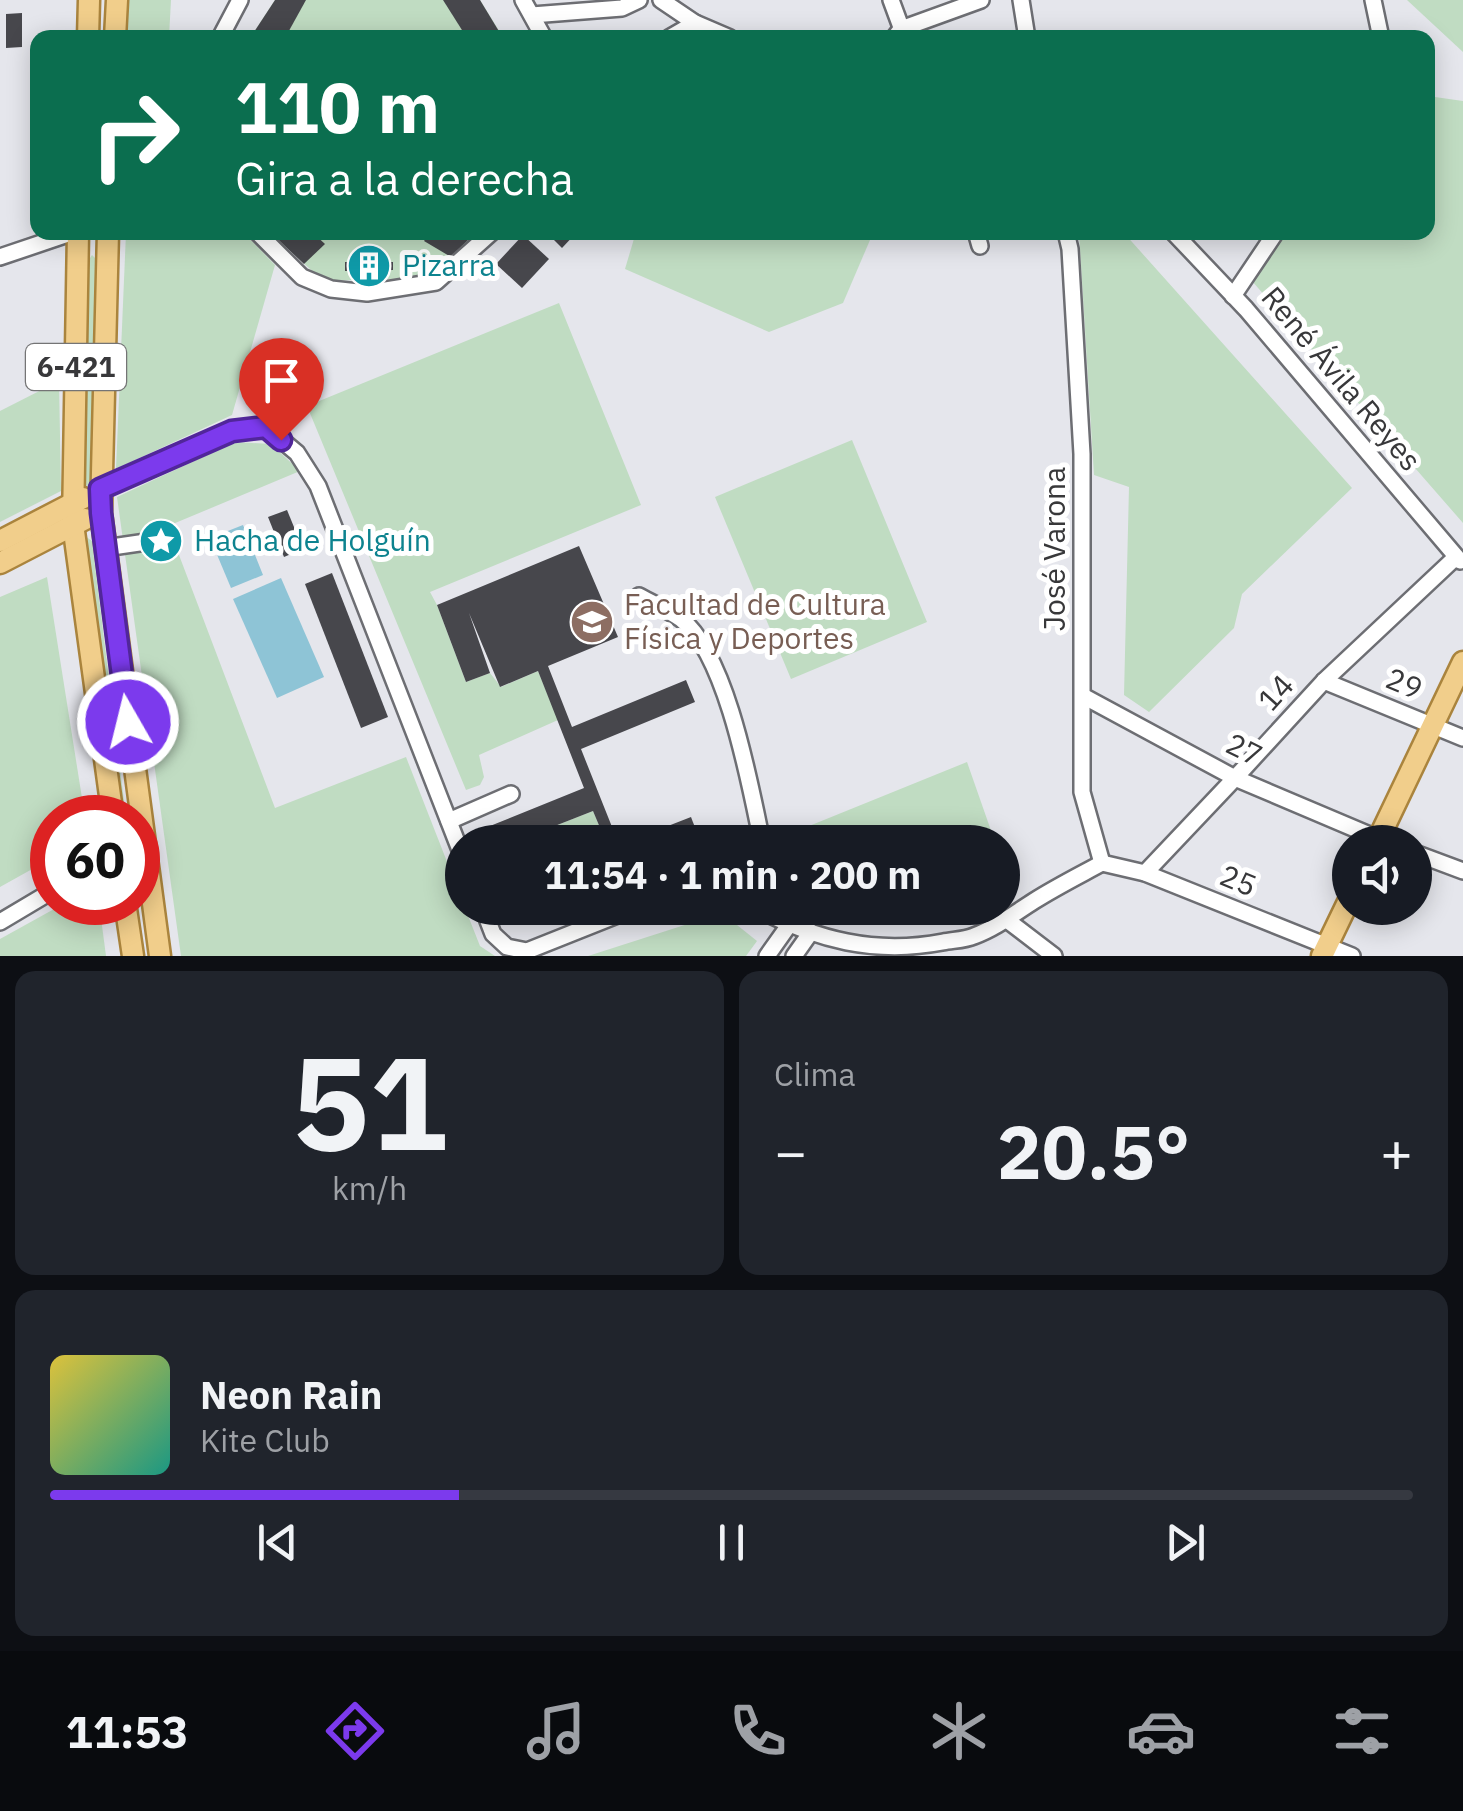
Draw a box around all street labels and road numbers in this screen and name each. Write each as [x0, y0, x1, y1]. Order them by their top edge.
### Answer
street label: René Ávila Reyes [1254, 278, 1431, 478]
road number: 6-421 [26, 344, 126, 390]
street label: José Varona [1034, 467, 1073, 631]
street label: 29 [1381, 658, 1429, 707]
street label: 14 [1248, 666, 1301, 718]
street label: 27 [1220, 723, 1269, 774]
street label: 25 [1215, 855, 1263, 904]

